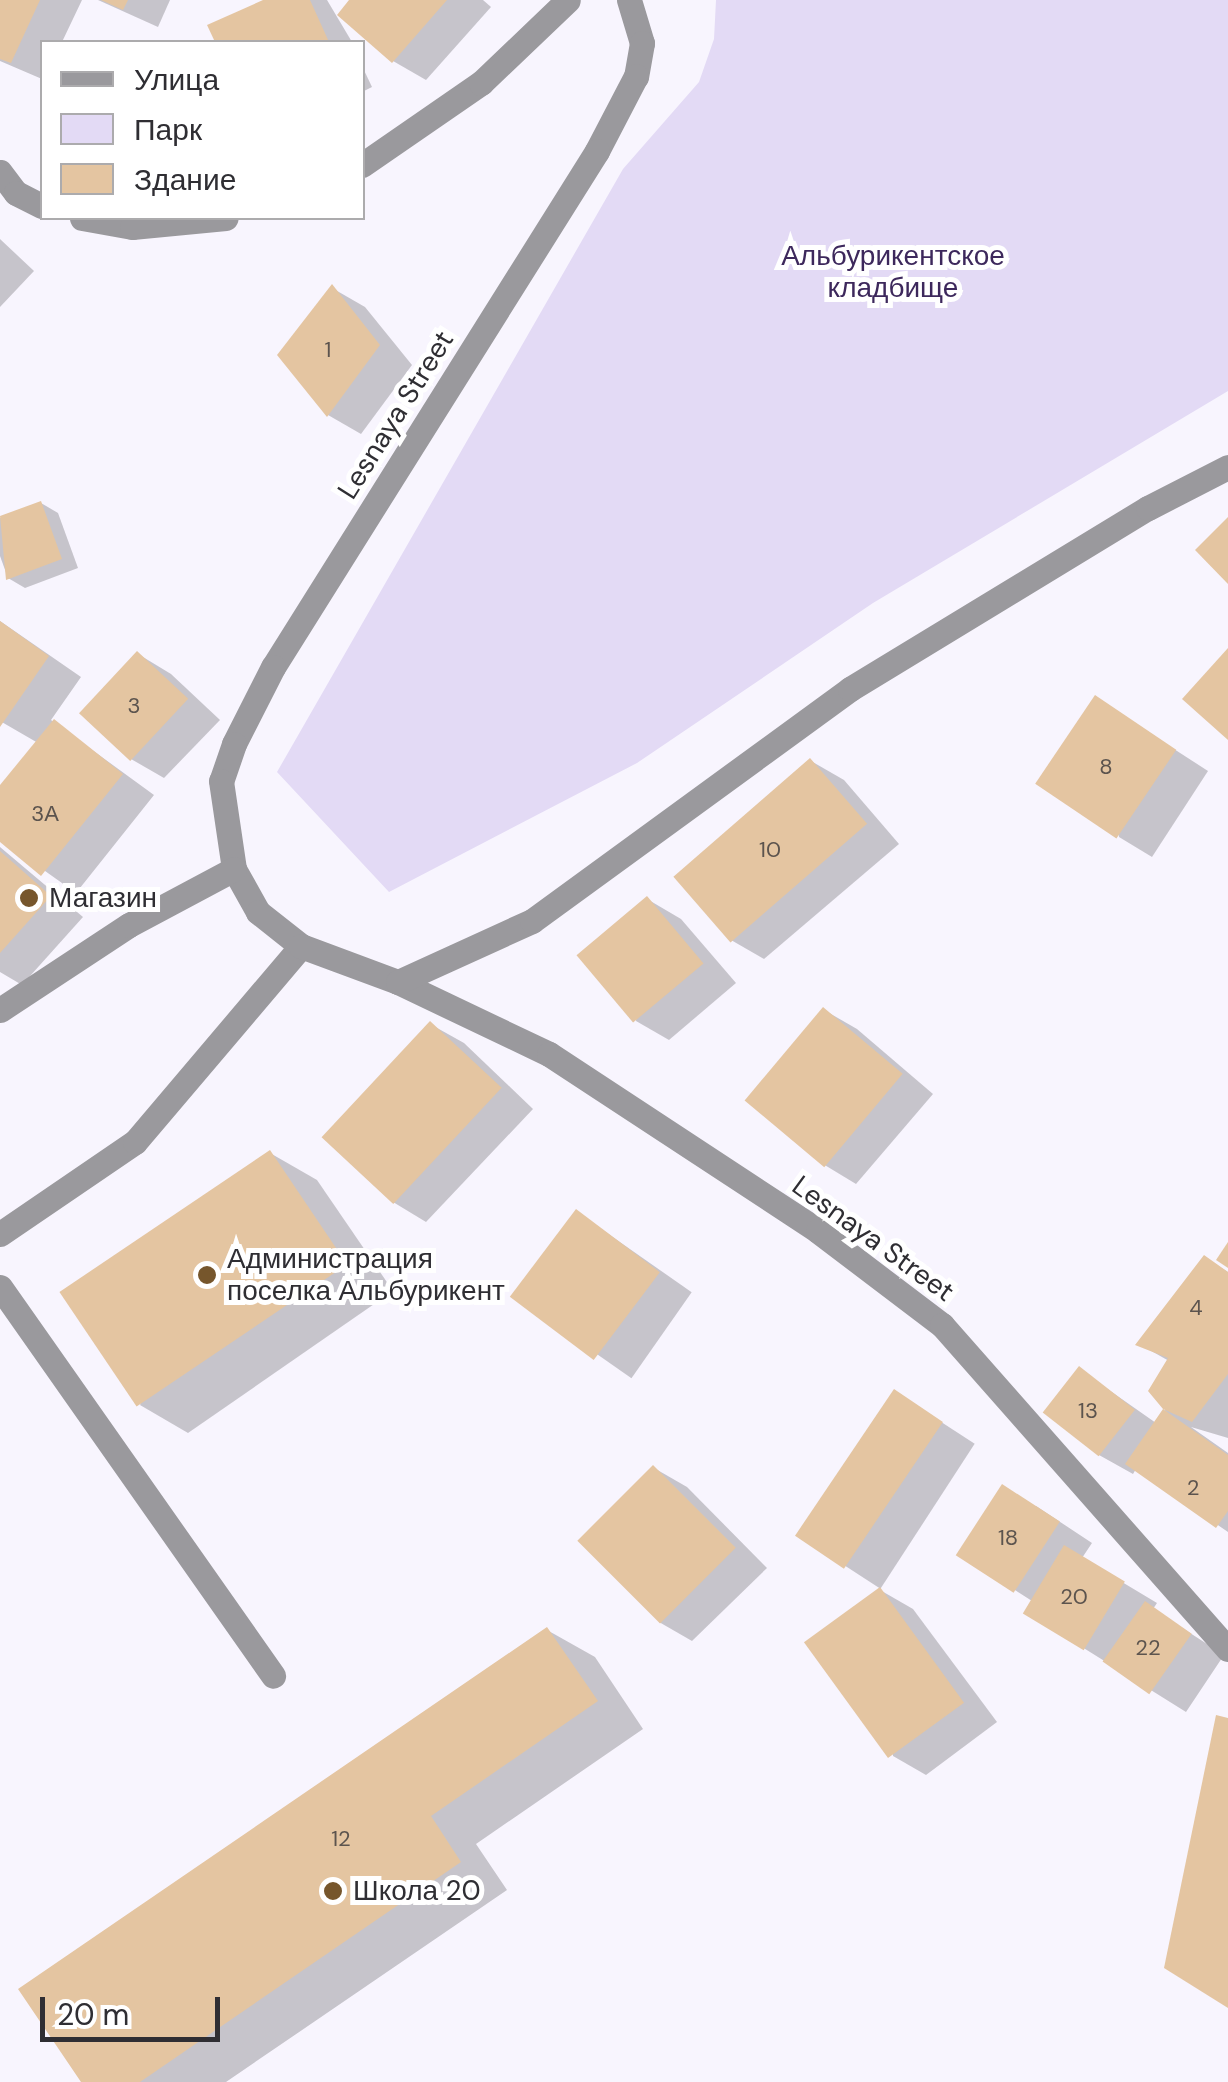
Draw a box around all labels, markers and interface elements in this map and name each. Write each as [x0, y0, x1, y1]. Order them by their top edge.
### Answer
legend [40, 40, 365, 220]
text: Улица [134, 60, 219, 99]
text: Парк [134, 110, 202, 149]
text: Здание [134, 160, 236, 199]
park label: Альбурикентское кладбище [781, 239, 1005, 305]
street label: Lesnaya Street [331, 325, 461, 505]
house number: 1 [325, 337, 331, 363]
house number: 3 [127, 693, 141, 719]
house number: 8 [1099, 754, 1113, 780]
house number: 3А [31, 801, 59, 827]
house number: 10 [759, 837, 781, 863]
place label: Магазин [49, 881, 157, 915]
marker: Магазин [18, 887, 40, 909]
street label: Lesnaya Street [786, 1169, 960, 1309]
place label: Администрация поселка Альбурикент [227, 1242, 505, 1308]
marker: Администрация поселка Альбурикент [196, 1264, 218, 1286]
house number: 4 [1189, 1295, 1203, 1321]
house number: 13 [1078, 1398, 1098, 1424]
house number: 2 [1187, 1475, 1199, 1501]
house number: 18 [998, 1525, 1018, 1551]
house number: 20 [1060, 1584, 1088, 1610]
house number: 22 [1135, 1635, 1161, 1661]
house number: 12 [331, 1826, 351, 1852]
place label: Школа 20 [353, 1874, 481, 1908]
marker: Школа 20 [322, 1880, 344, 1902]
scale bar [45, 1977, 225, 2039]
text: 20 m [57, 1995, 129, 2034]

